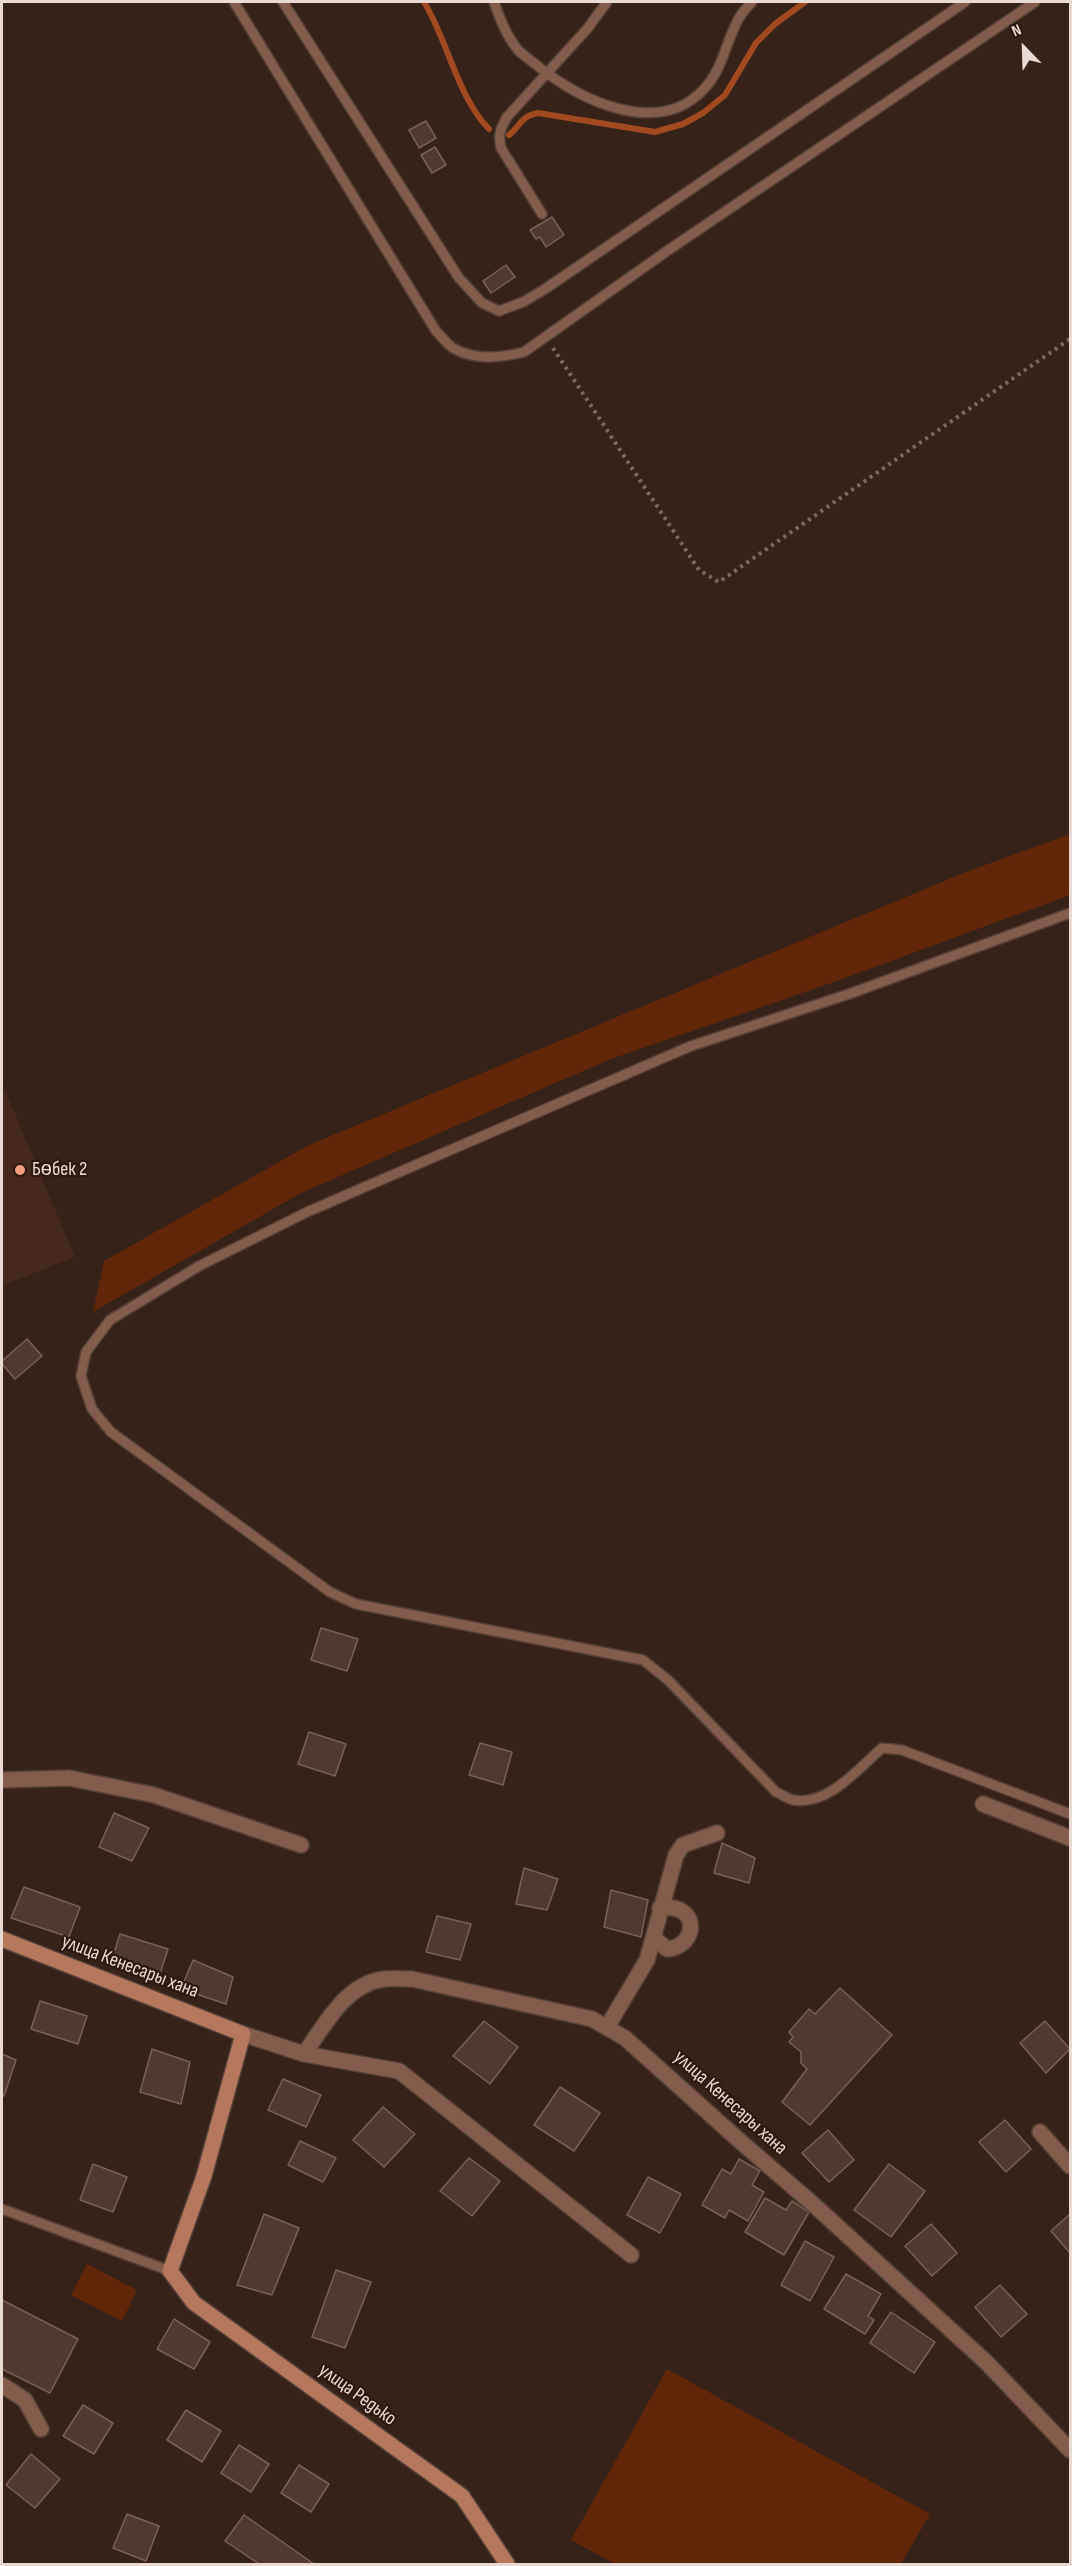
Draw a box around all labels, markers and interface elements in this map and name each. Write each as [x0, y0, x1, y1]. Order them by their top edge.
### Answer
north arrow [994, 18, 1054, 78]
text: N [1009, 21, 1024, 41]
place label: Бөбек 2 [32, 1158, 87, 1182]
marker: Бөбек 2 [13, 1163, 27, 1177]
street label: улица Кенесары хана [58, 1930, 202, 2004]
street label: улица Кенесары хана [668, 2046, 792, 2160]
street label: улица Редько [313, 2359, 401, 2431]

